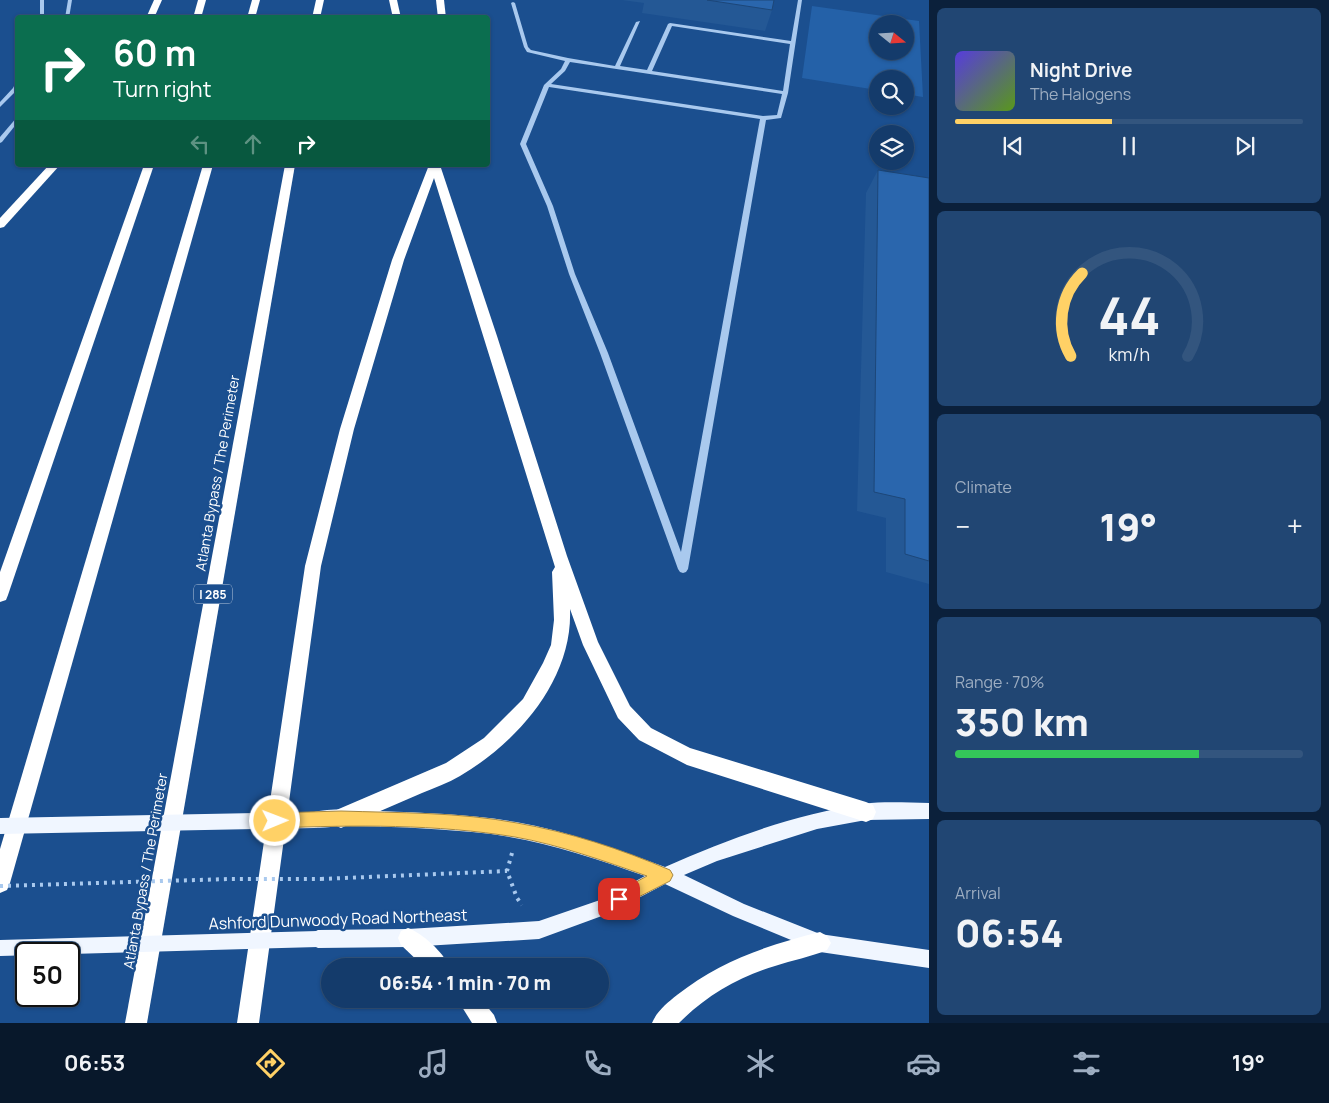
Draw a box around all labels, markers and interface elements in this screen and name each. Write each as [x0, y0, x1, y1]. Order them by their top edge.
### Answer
north arrow [869, 15, 914, 60]
map controls [869, 15, 914, 170]
text: 60 m [113, 29, 196, 77]
icon: right [30, 35, 95, 100]
text: Night Drive [1030, 57, 1132, 83]
button: search [869, 70, 914, 115]
text: Turn right [113, 74, 211, 104]
text: The Halogens [1030, 83, 1131, 105]
button: layers [869, 125, 914, 170]
icon: left [186, 130, 214, 158]
icon: ahead [239, 130, 267, 158]
icon: right [292, 130, 320, 158]
icon: previous [999, 132, 1027, 160]
icon: pause [1115, 132, 1143, 160]
icon: next [1231, 132, 1259, 160]
text: 44 [1098, 280, 1160, 351]
text: km/h [1108, 342, 1150, 366]
street label: Atlanta Bypass / The Perimeter [190, 374, 244, 572]
text: Climate [955, 476, 1012, 498]
text: 19° [1099, 500, 1157, 552]
text: − [955, 507, 970, 545]
text: + [1287, 507, 1303, 545]
road number: I 285 [194, 584, 232, 604]
text: Range · 70% [955, 671, 1045, 693]
text: 350 km [955, 695, 1089, 747]
street label: Atlanta Bypass / The Perimeter [118, 772, 172, 970]
position arrow [248, 794, 300, 846]
pin [598, 878, 640, 920]
text: Arrival [955, 882, 1001, 904]
icon: arrive [605, 885, 633, 913]
street label: Ashford Dunwoody Road Northeast [208, 903, 468, 935]
text: 06:54 [955, 906, 1064, 958]
speed limit sign: 50 [15, 942, 80, 1007]
text: 06:54 · 1 min · 70 m [379, 970, 551, 996]
icon: directions [253, 1046, 288, 1081]
icon: music [416, 1046, 451, 1081]
icon: phone [580, 1046, 615, 1081]
icon: climate [743, 1046, 778, 1081]
icon: car [906, 1046, 941, 1081]
icon: filters [1069, 1046, 1104, 1081]
text: 06:53 [64, 1048, 125, 1078]
text: 19° [1232, 1048, 1265, 1078]

